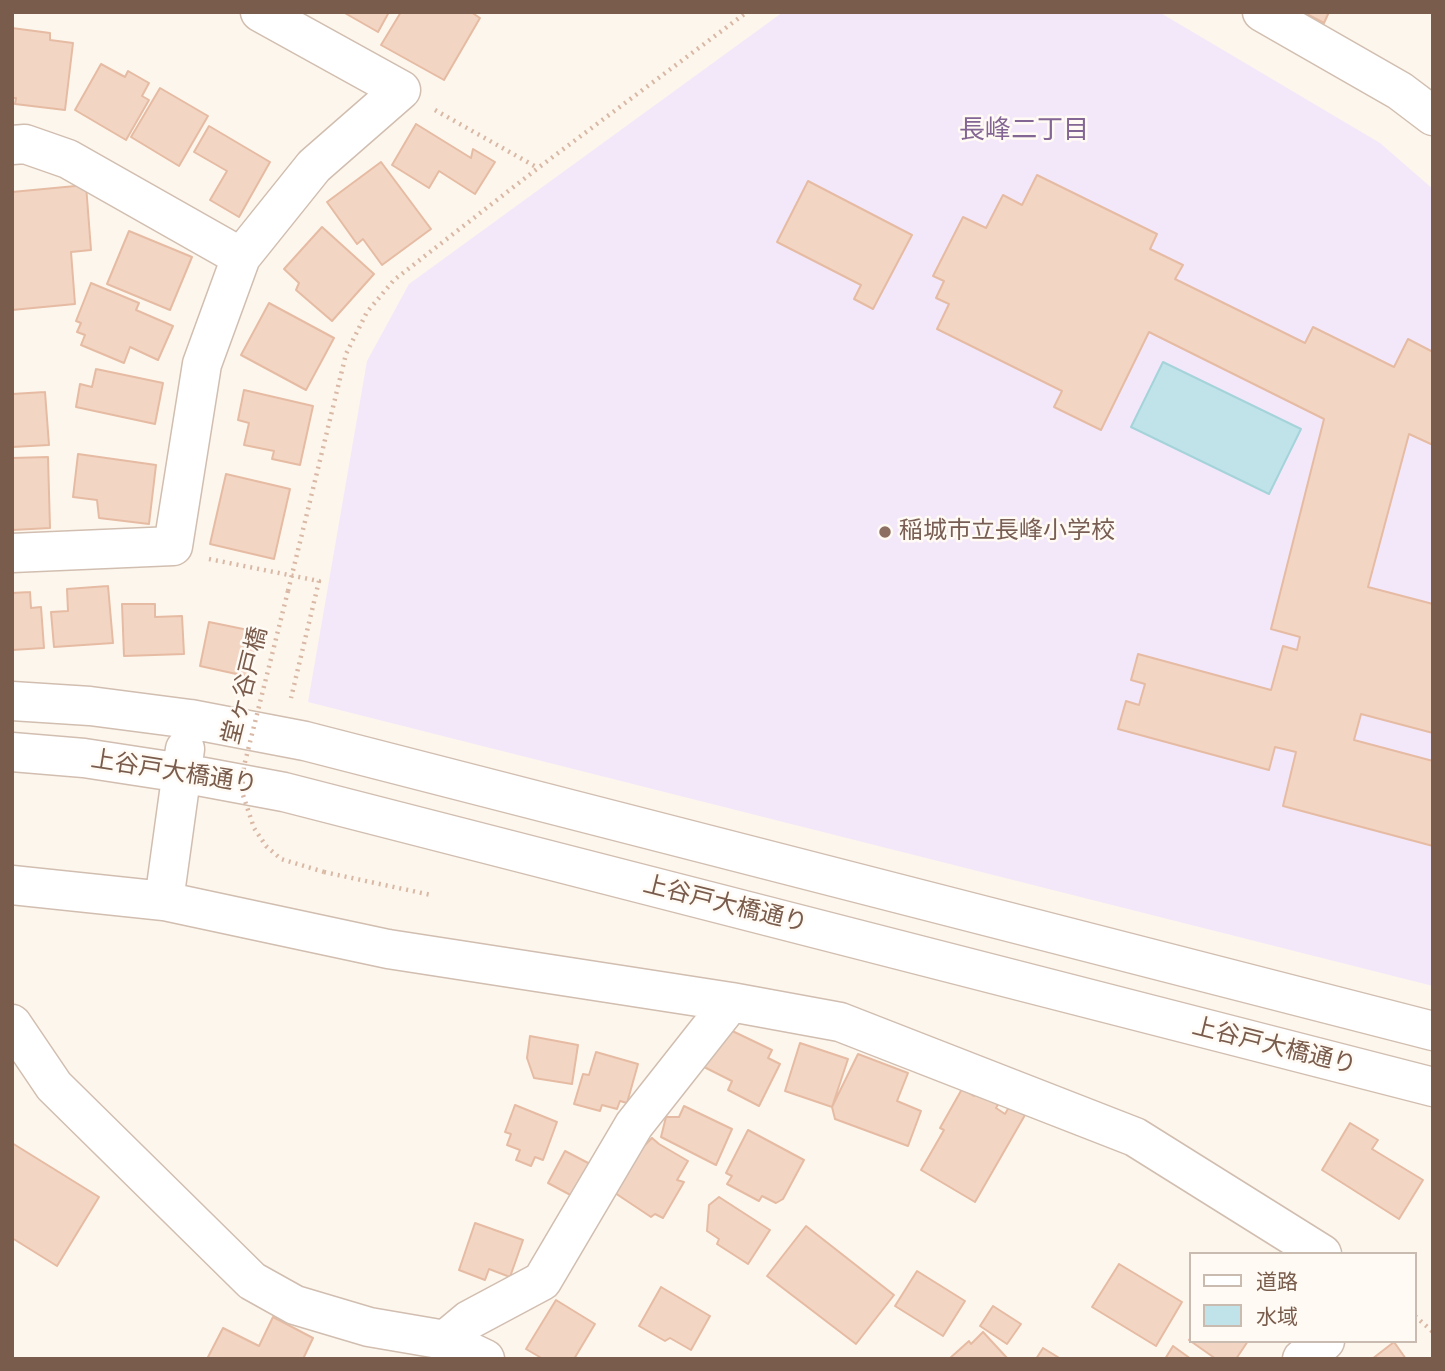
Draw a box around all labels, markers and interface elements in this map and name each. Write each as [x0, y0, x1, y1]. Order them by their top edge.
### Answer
district label: 長峰二丁目 [959, 115, 1089, 147]
place label: 稲城市立長峰小学校 [899, 518, 1115, 546]
marker: 稲城市立長峰小学校 [877, 524, 893, 540]
street label: 堂ヶ谷戸橋 [218, 624, 274, 748]
street label: 上谷戸大橋通り [89, 746, 259, 800]
street label: 上谷戸大橋通り [640, 871, 810, 939]
street label: 上谷戸大橋通り [1189, 1013, 1359, 1081]
legend [1190, 1252, 1417, 1343]
text: 道路 [1256, 1268, 1298, 1296]
text: 水域 [1256, 1303, 1298, 1331]

